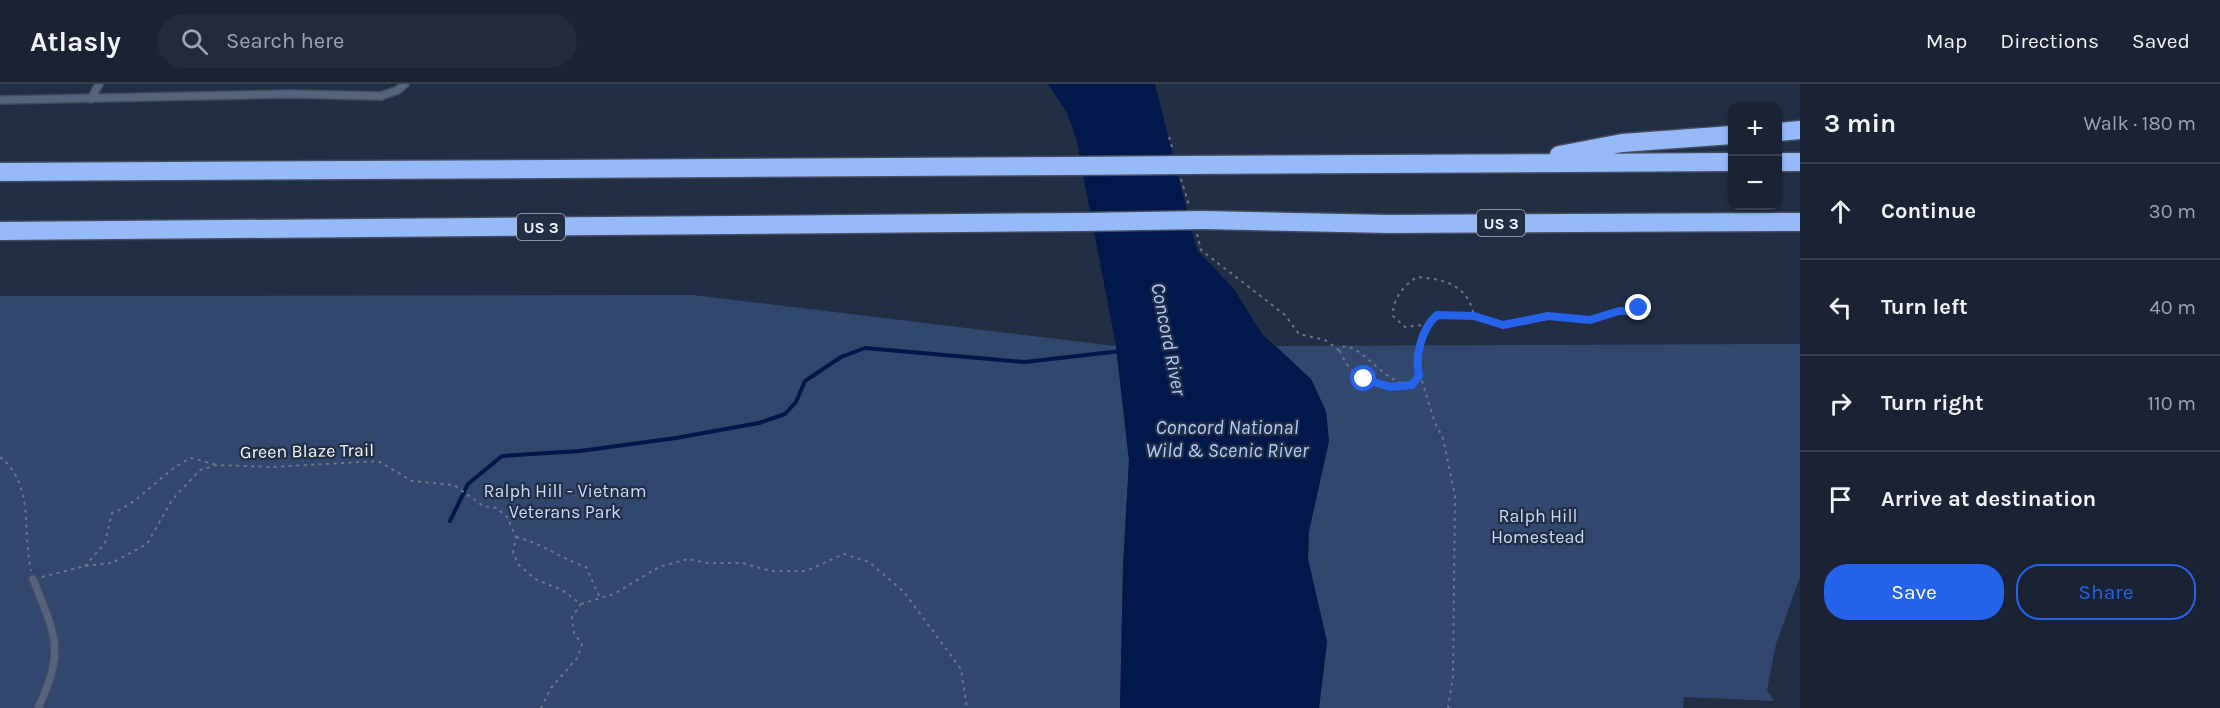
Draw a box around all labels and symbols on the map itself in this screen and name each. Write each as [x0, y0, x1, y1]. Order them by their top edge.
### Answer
road number: US 3 [1477, 210, 1525, 236]
road number: US 3 [517, 214, 565, 240]
water label: Concord River [1146, 281, 1191, 398]
route end [1625, 294, 1651, 320]
route start [1350, 365, 1376, 391]
water label: Concord National Wild & Scenic River [1145, 416, 1310, 462]
street label: Green Blaze Trail [240, 439, 374, 463]
park label: Ralph Hill - Vietnam Veterans Park [483, 480, 647, 523]
park label: Ralph Hill Homestead [1491, 505, 1585, 548]

